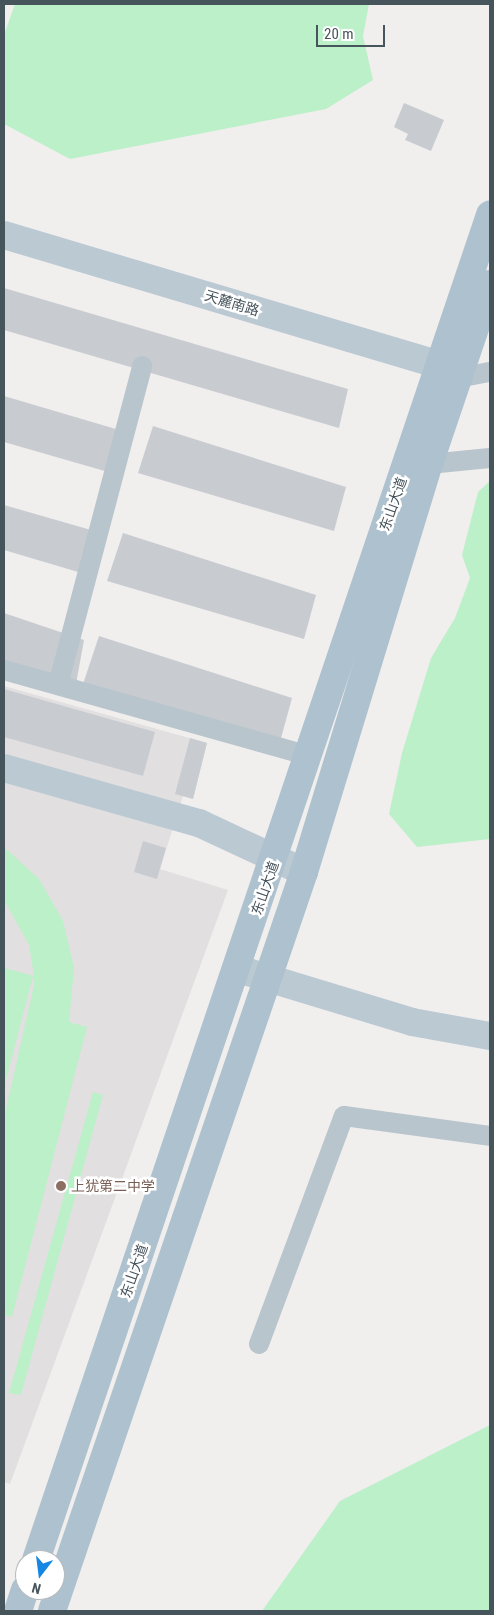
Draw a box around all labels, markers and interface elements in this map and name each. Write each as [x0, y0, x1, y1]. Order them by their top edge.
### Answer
scale bar [319, 15, 388, 47]
text: 20 m [324, 25, 354, 43]
street label: 天麓南路 [203, 287, 261, 319]
street label: 东山大道 [376, 475, 410, 533]
street label: 东山大道 [248, 859, 282, 917]
place label: 上犹第二中学 [71, 1178, 155, 1194]
marker: 上犹第二中学 [55, 1180, 67, 1192]
street label: 东山大道 [117, 1242, 151, 1300]
north arrow [15, 1550, 65, 1600]
text: N [30, 1580, 43, 1597]

